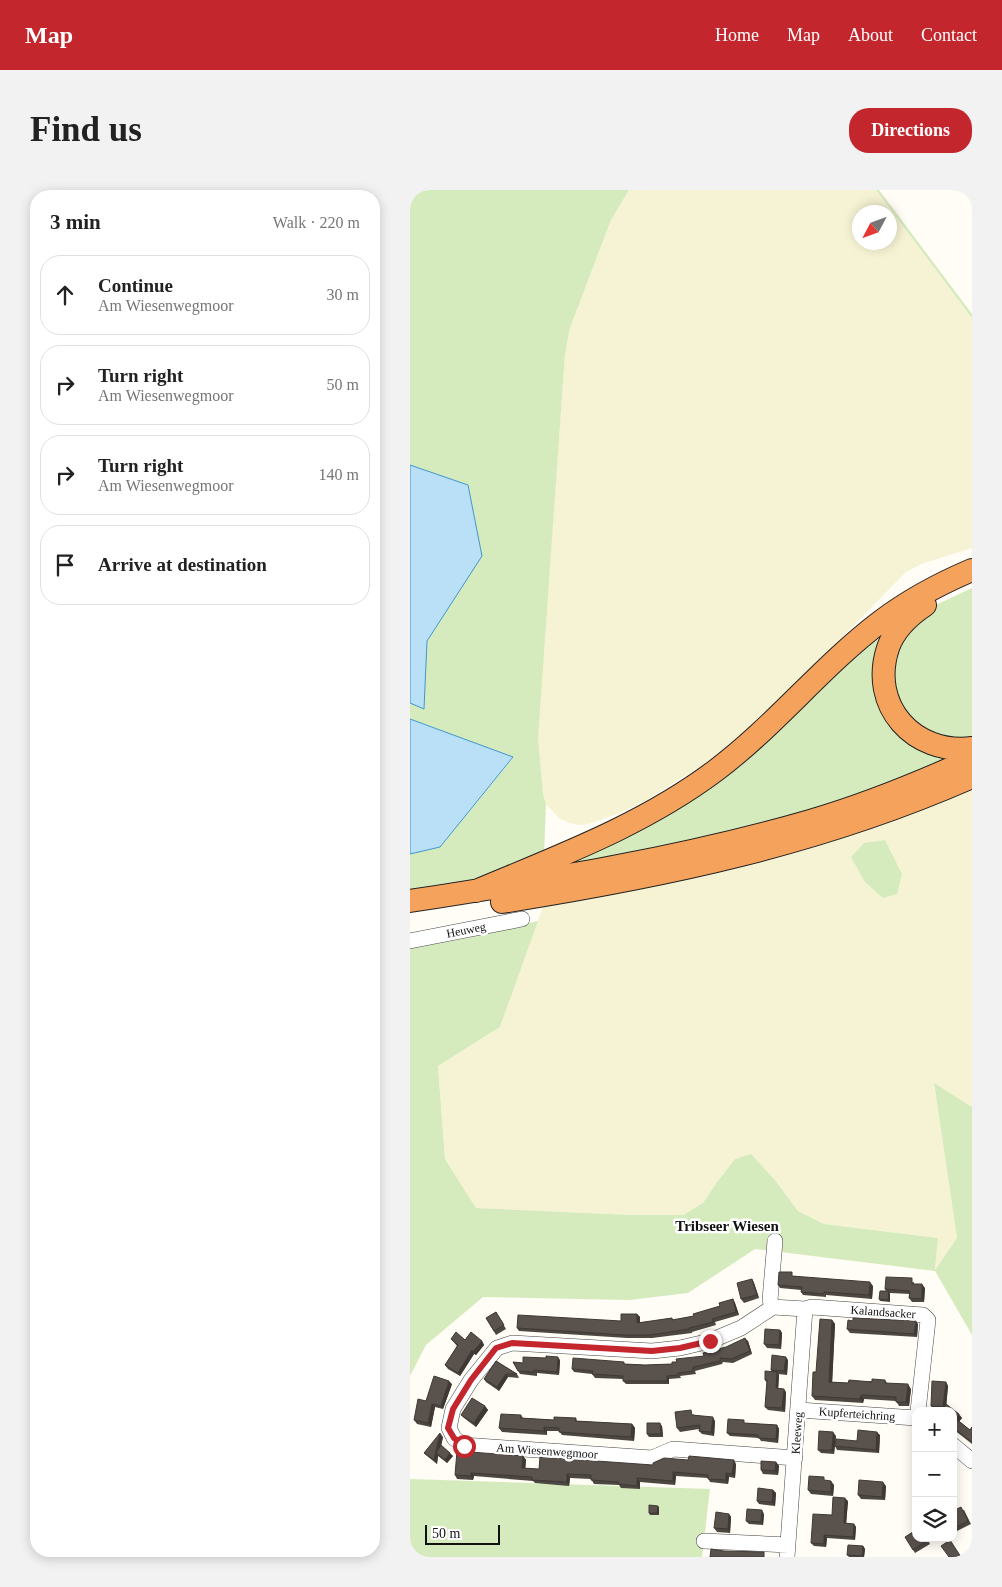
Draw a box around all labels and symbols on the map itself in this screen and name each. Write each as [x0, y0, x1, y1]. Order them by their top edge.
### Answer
north arrow [852, 205, 897, 250]
street label: Heuweg [445, 919, 487, 941]
district label: Tribseer Wiesen [675, 1218, 779, 1234]
street label: Kalandsacker [850, 1303, 916, 1321]
route end [699, 1330, 722, 1353]
street label: Kupferteichring [818, 1404, 896, 1424]
street label: Kleeweg [789, 1411, 805, 1455]
route start [453, 1435, 476, 1458]
street label: Am Wiesenwegmoor [496, 1440, 598, 1462]
scale bar [425, 1522, 500, 1545]

